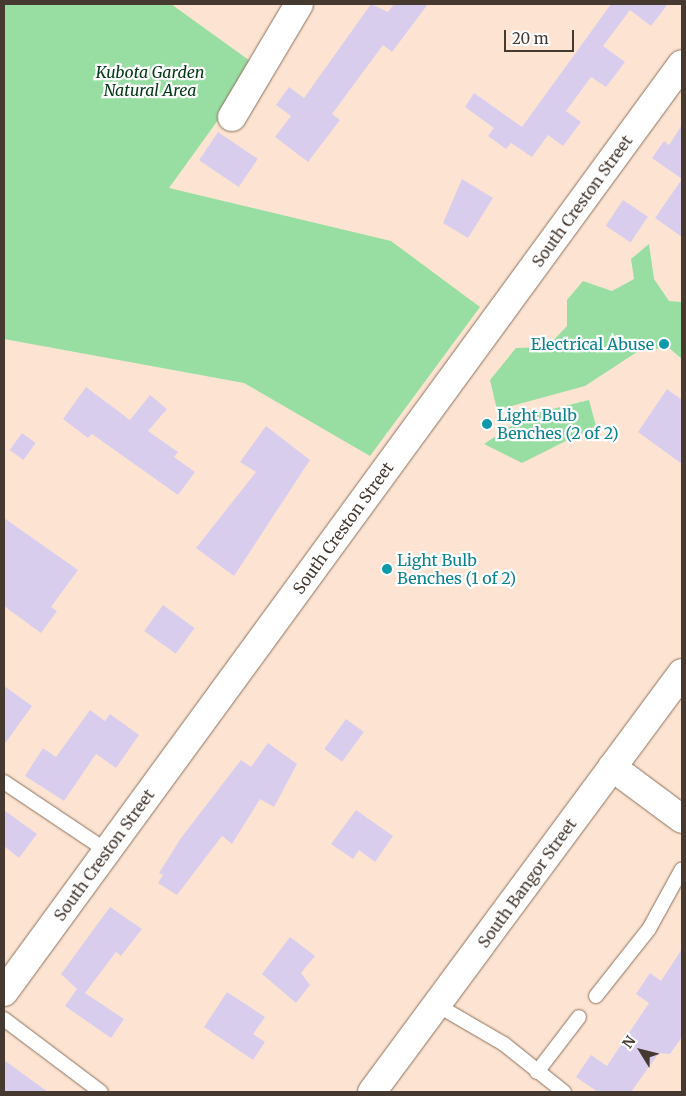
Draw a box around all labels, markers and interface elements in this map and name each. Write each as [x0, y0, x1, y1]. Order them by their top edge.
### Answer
scale bar [506, 20, 576, 52]
text: 20 m [512, 29, 549, 48]
park label: Kubota Garden Natural Area [96, 62, 204, 100]
street label: South Creston Street [528, 131, 636, 271]
place label: Electrical Abuse [531, 334, 654, 354]
marker: Electrical Abuse [658, 338, 670, 350]
place label: Light Bulb Benches (2 of 2) [497, 405, 619, 443]
marker: Light Bulb Benches (2 of 2) [481, 418, 493, 430]
street label: South Creston Street [289, 458, 397, 598]
place label: Light Bulb Benches (1 of 2) [397, 550, 516, 588]
marker: Light Bulb Benches (1 of 2) [381, 563, 393, 575]
street label: South Creston Street [50, 785, 158, 925]
street label: South Bangor Street [474, 815, 580, 951]
north arrow [616, 1026, 666, 1076]
text: N [618, 1032, 639, 1052]

